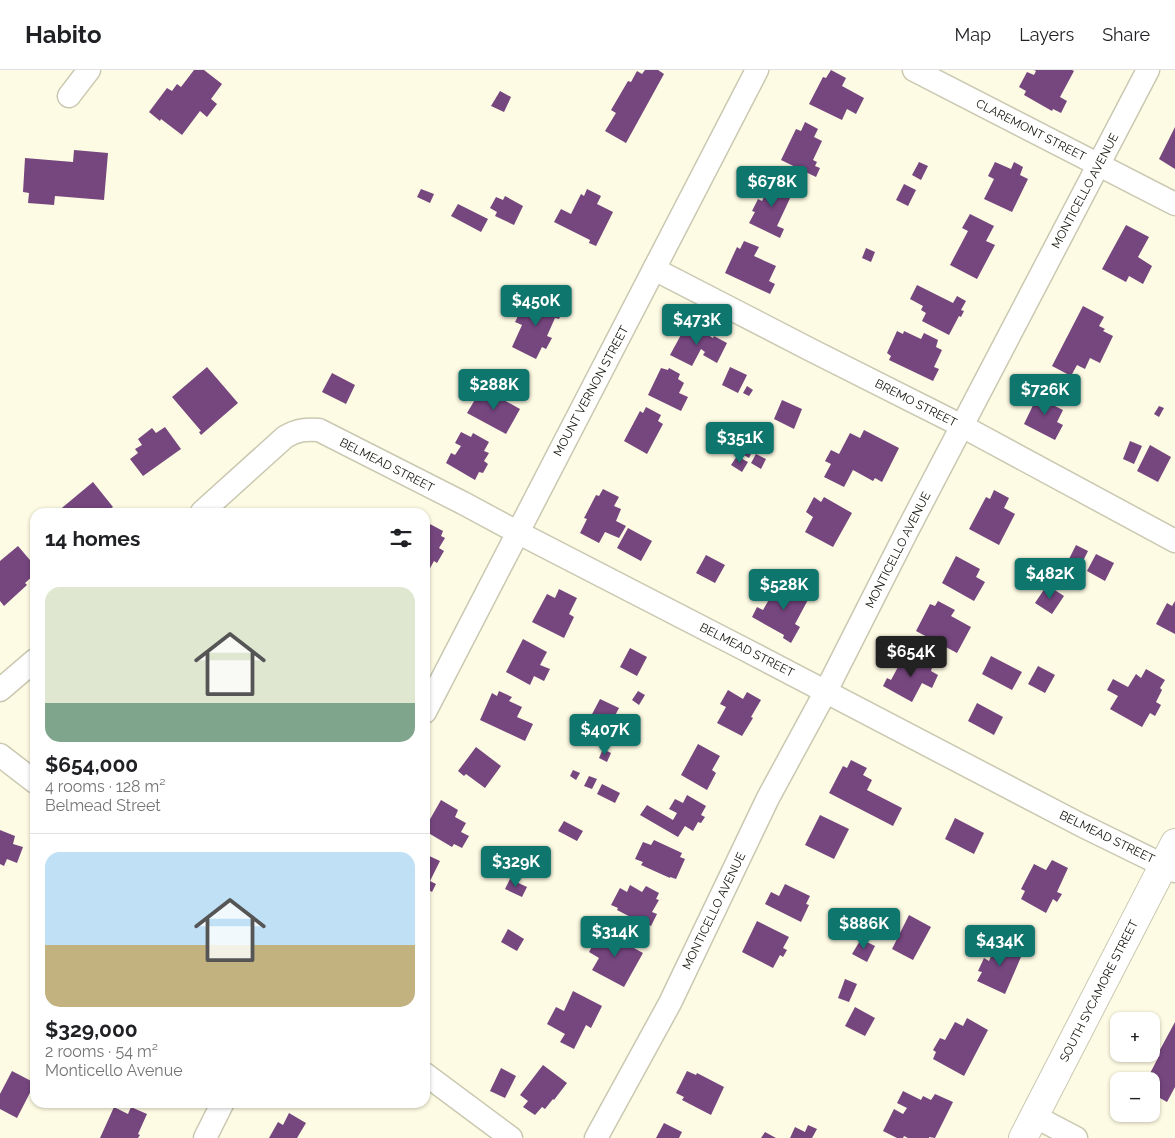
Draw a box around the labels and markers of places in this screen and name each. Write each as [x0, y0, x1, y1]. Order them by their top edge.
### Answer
pin: $678K [737, 166, 807, 208]
pin: $450K [501, 284, 571, 327]
pin: $473K [662, 304, 732, 346]
pin: $288K [459, 368, 529, 411]
pin: $726K [1010, 374, 1080, 416]
pin: $351K [705, 422, 775, 464]
pin: $482K [1015, 558, 1085, 600]
pin: $528K [749, 568, 819, 611]
pin: $654K [876, 636, 946, 678]
pin: $407K [570, 714, 640, 756]
pin: $329K [481, 846, 551, 888]
pin: $886K [829, 908, 899, 950]
pin: $314K [580, 916, 650, 958]
pin: $434K [965, 924, 1035, 967]

